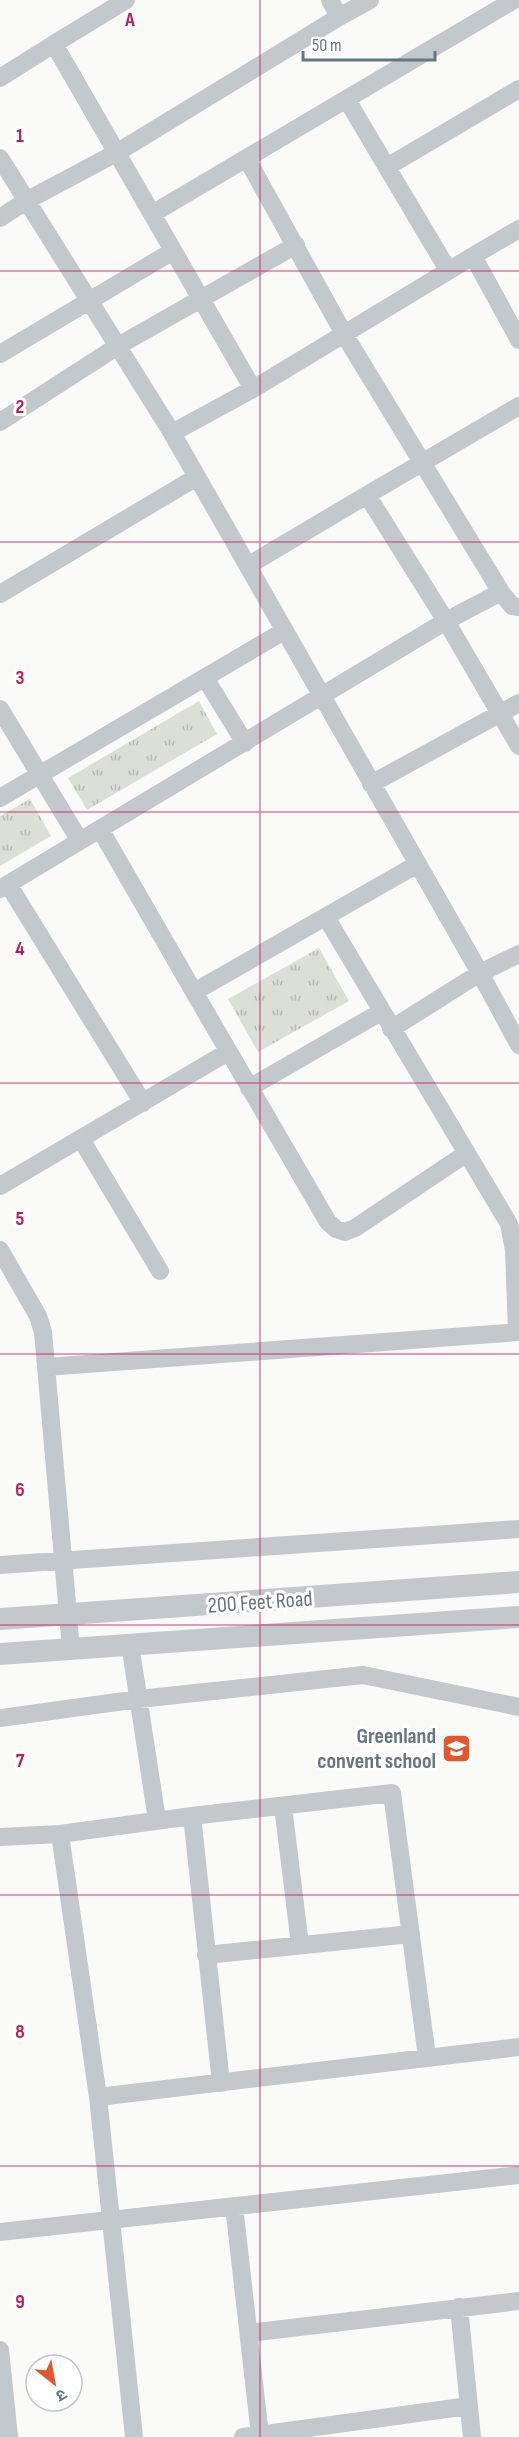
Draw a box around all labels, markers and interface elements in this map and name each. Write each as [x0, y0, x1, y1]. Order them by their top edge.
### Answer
text: A [124, 8, 135, 32]
scale bar [303, 24, 435, 62]
text: 50 m [312, 35, 342, 56]
text: 1 [16, 124, 24, 148]
text: 2 [16, 395, 24, 419]
text: 3 [16, 666, 25, 690]
text: 4 [15, 937, 25, 961]
text: 5 [16, 1207, 25, 1231]
text: 6 [15, 1478, 25, 1502]
street label: 200 Feet Road [207, 1585, 313, 1620]
place label: Greenland convent school [317, 1723, 436, 1775]
school or university icon: Greenland convent school [441, 1732, 473, 1764]
text: 7 [16, 1749, 25, 1773]
text: 8 [15, 2020, 25, 2044]
text: 9 [15, 2290, 25, 2314]
north arrow [24, 2353, 84, 2413]
text: उ [52, 2384, 70, 2405]

